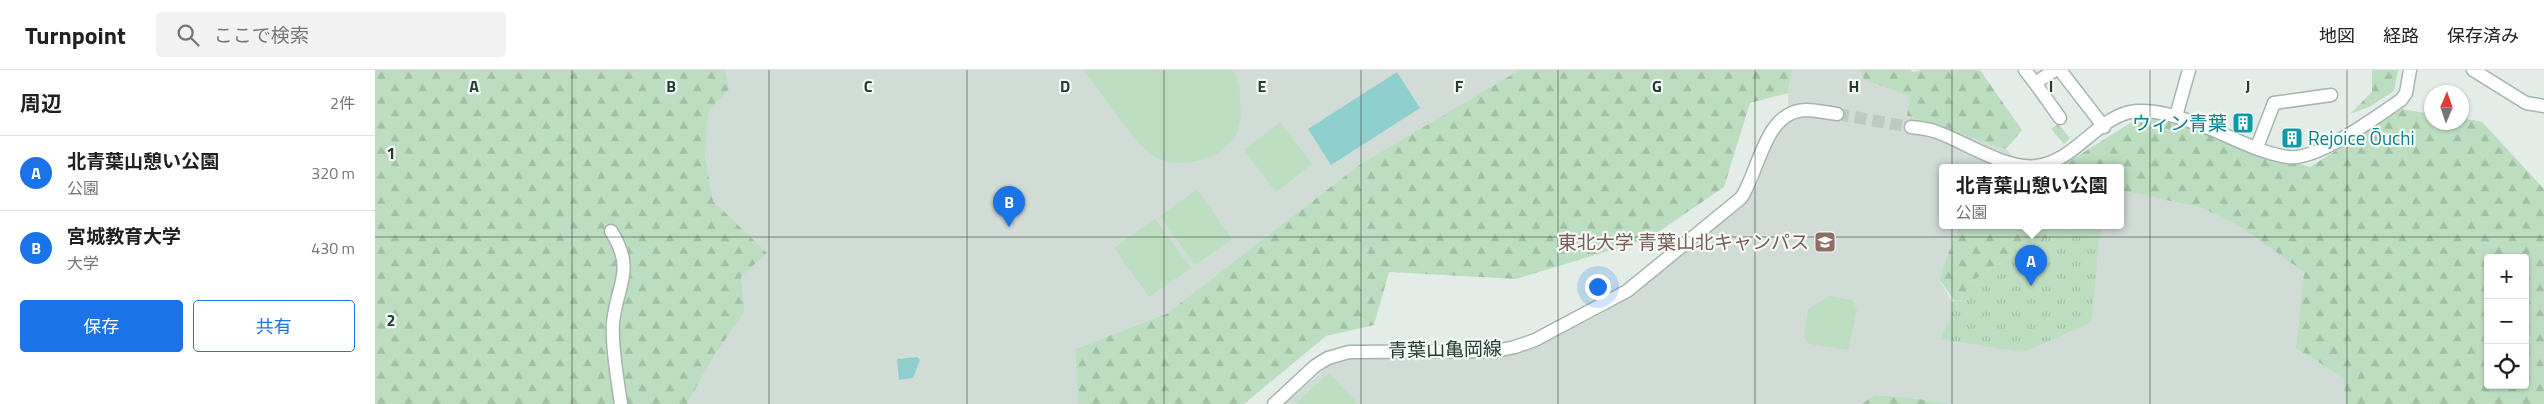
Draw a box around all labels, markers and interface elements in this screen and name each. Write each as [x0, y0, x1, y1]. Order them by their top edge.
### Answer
search box [156, 12, 506, 57]
text: Turnpoint [25, 17, 126, 53]
text: ここで検索 [214, 20, 309, 49]
icon: search [174, 21, 202, 49]
text: 地図 [2319, 22, 2355, 49]
text: 経路 [2383, 22, 2419, 49]
text: 保存済み [2447, 22, 2519, 49]
text: A [469, 74, 479, 98]
text: B [666, 74, 676, 98]
text: C [864, 74, 873, 98]
text: D [1060, 74, 1070, 98]
text: E [1258, 74, 1267, 98]
text: F [1455, 74, 1464, 98]
text: G [1652, 74, 1662, 98]
text: H [1849, 74, 1859, 98]
text: I [2049, 74, 2053, 98]
text: J [2246, 74, 2250, 98]
north arrow [2424, 85, 2469, 130]
text: 周辺 [20, 87, 62, 119]
text: 2件 [330, 91, 355, 115]
place label: ウィン青葉 [2132, 108, 2227, 137]
building icon: ウィン青葉 [2231, 111, 2255, 135]
place label: Rejoice Ōuchi [2308, 123, 2415, 152]
building icon: Rejoice Ōuchi [2280, 126, 2304, 150]
text: 1 [387, 141, 395, 165]
text: 北青葉山憩い公園 [67, 146, 219, 175]
text: A [31, 161, 41, 185]
text: 320 m [311, 161, 355, 185]
popup [1939, 164, 2124, 229]
text: 北青葉山憩い公園 [1955, 170, 2108, 199]
text: 公園 [67, 176, 99, 200]
pin: B [993, 186, 1025, 227]
text: 公園 [1955, 200, 1988, 224]
text: 宮城教育大学 [67, 221, 181, 250]
place label: 東北大学 青葉山北キャンパス [1558, 227, 1809, 256]
school or university icon: 東北大学 青葉山北キャンパス [1813, 230, 1837, 254]
text: B [31, 236, 41, 260]
text: 430 m [311, 236, 355, 260]
pin: A [2015, 245, 2047, 286]
text: 大学 [67, 251, 99, 275]
map controls [2484, 254, 2529, 389]
button: + [2484, 254, 2529, 299]
your location [1585, 274, 1611, 300]
button: − [2484, 299, 2529, 344]
button: 保存 [20, 300, 183, 352]
button: 共有 [193, 300, 355, 352]
text: 2 [387, 308, 395, 332]
street label: 青葉山亀岡線 [1388, 333, 1502, 364]
button: locate [2484, 344, 2529, 389]

